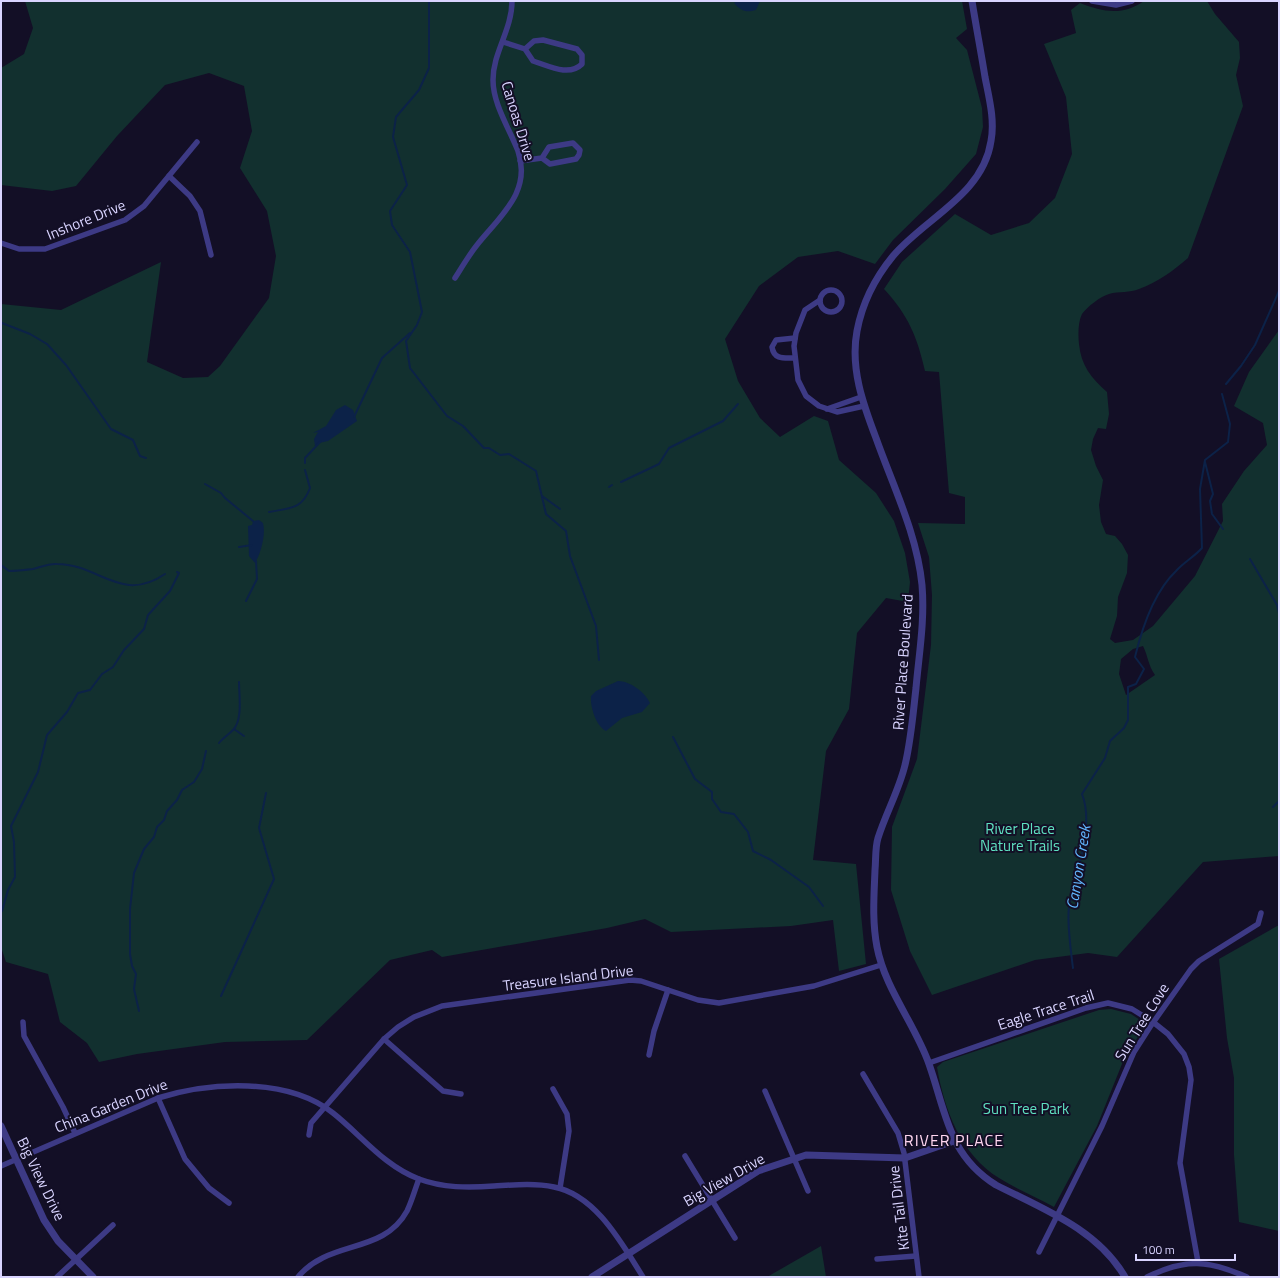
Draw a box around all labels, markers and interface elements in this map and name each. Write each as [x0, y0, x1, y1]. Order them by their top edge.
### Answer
street label: Canoas Drive [495, 78, 541, 164]
street label: Inshore Drive [43, 193, 129, 246]
street label: River Place Boulevard [886, 593, 919, 731]
park label: River Place Nature Trails [980, 817, 1060, 857]
water label: Canyon Creek [1059, 821, 1097, 911]
street label: Treasure Island Drive [501, 958, 635, 997]
street label: Sun Tree Cove [1109, 978, 1175, 1065]
street label: Eagle Trace Trail [994, 983, 1097, 1036]
street label: China Garden Drive [51, 1072, 171, 1139]
park label: Sun Tree Park [983, 1097, 1069, 1120]
district label: RIVER PLACE [904, 1128, 1004, 1152]
street label: Big View Drive [11, 1133, 72, 1225]
street label: Big View Drive [679, 1147, 769, 1212]
street label: Kite Tail Drive [882, 1165, 915, 1252]
scale bar [1136, 1236, 1235, 1262]
text: 100 m [1142, 1240, 1175, 1259]

